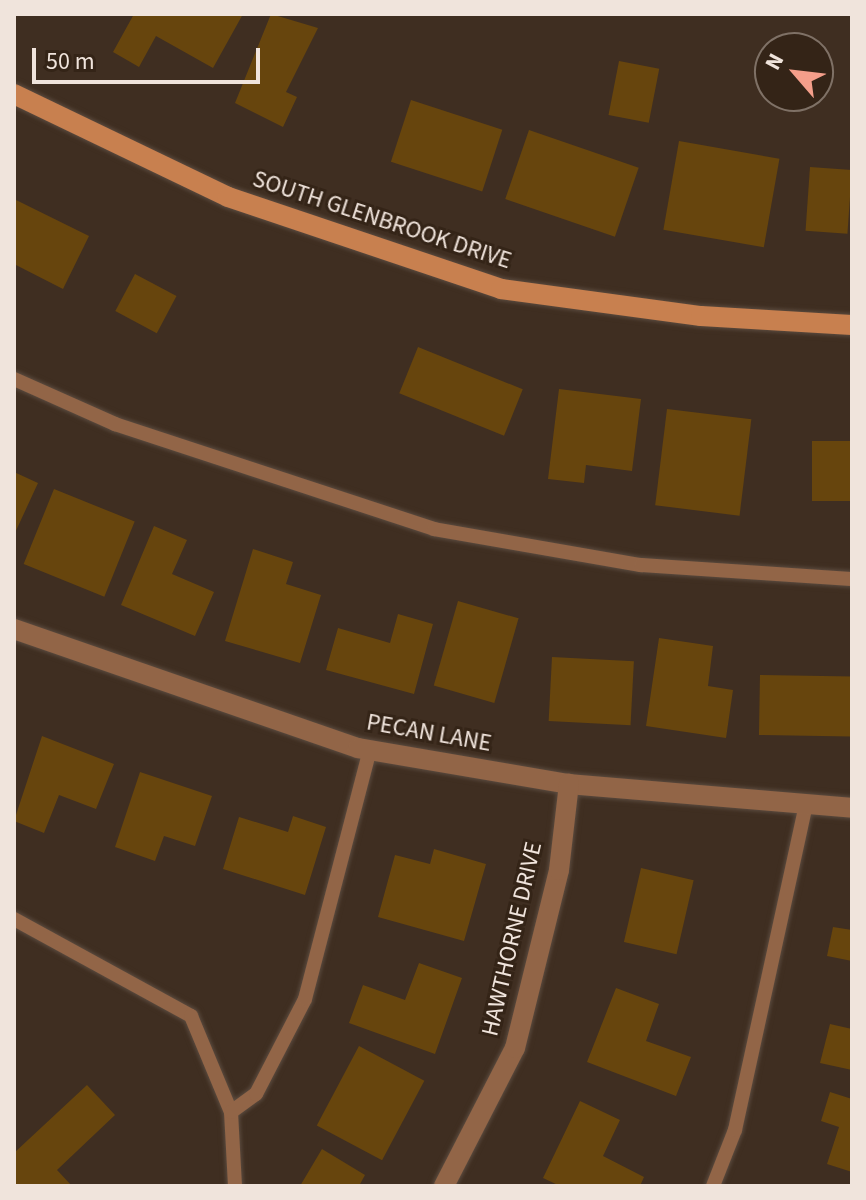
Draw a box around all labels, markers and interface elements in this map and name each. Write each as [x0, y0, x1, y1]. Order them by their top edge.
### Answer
scale bar [36, 32, 264, 82]
north arrow [754, 32, 834, 112]
text: 50 m [46, 44, 95, 79]
text: N [757, 48, 792, 76]
street label: SOUTH GLENBROOK DRIVE [249, 165, 515, 275]
street label: PECAN LANE [364, 708, 494, 758]
street label: HAWTHORNE DRIVE [476, 839, 548, 1039]

